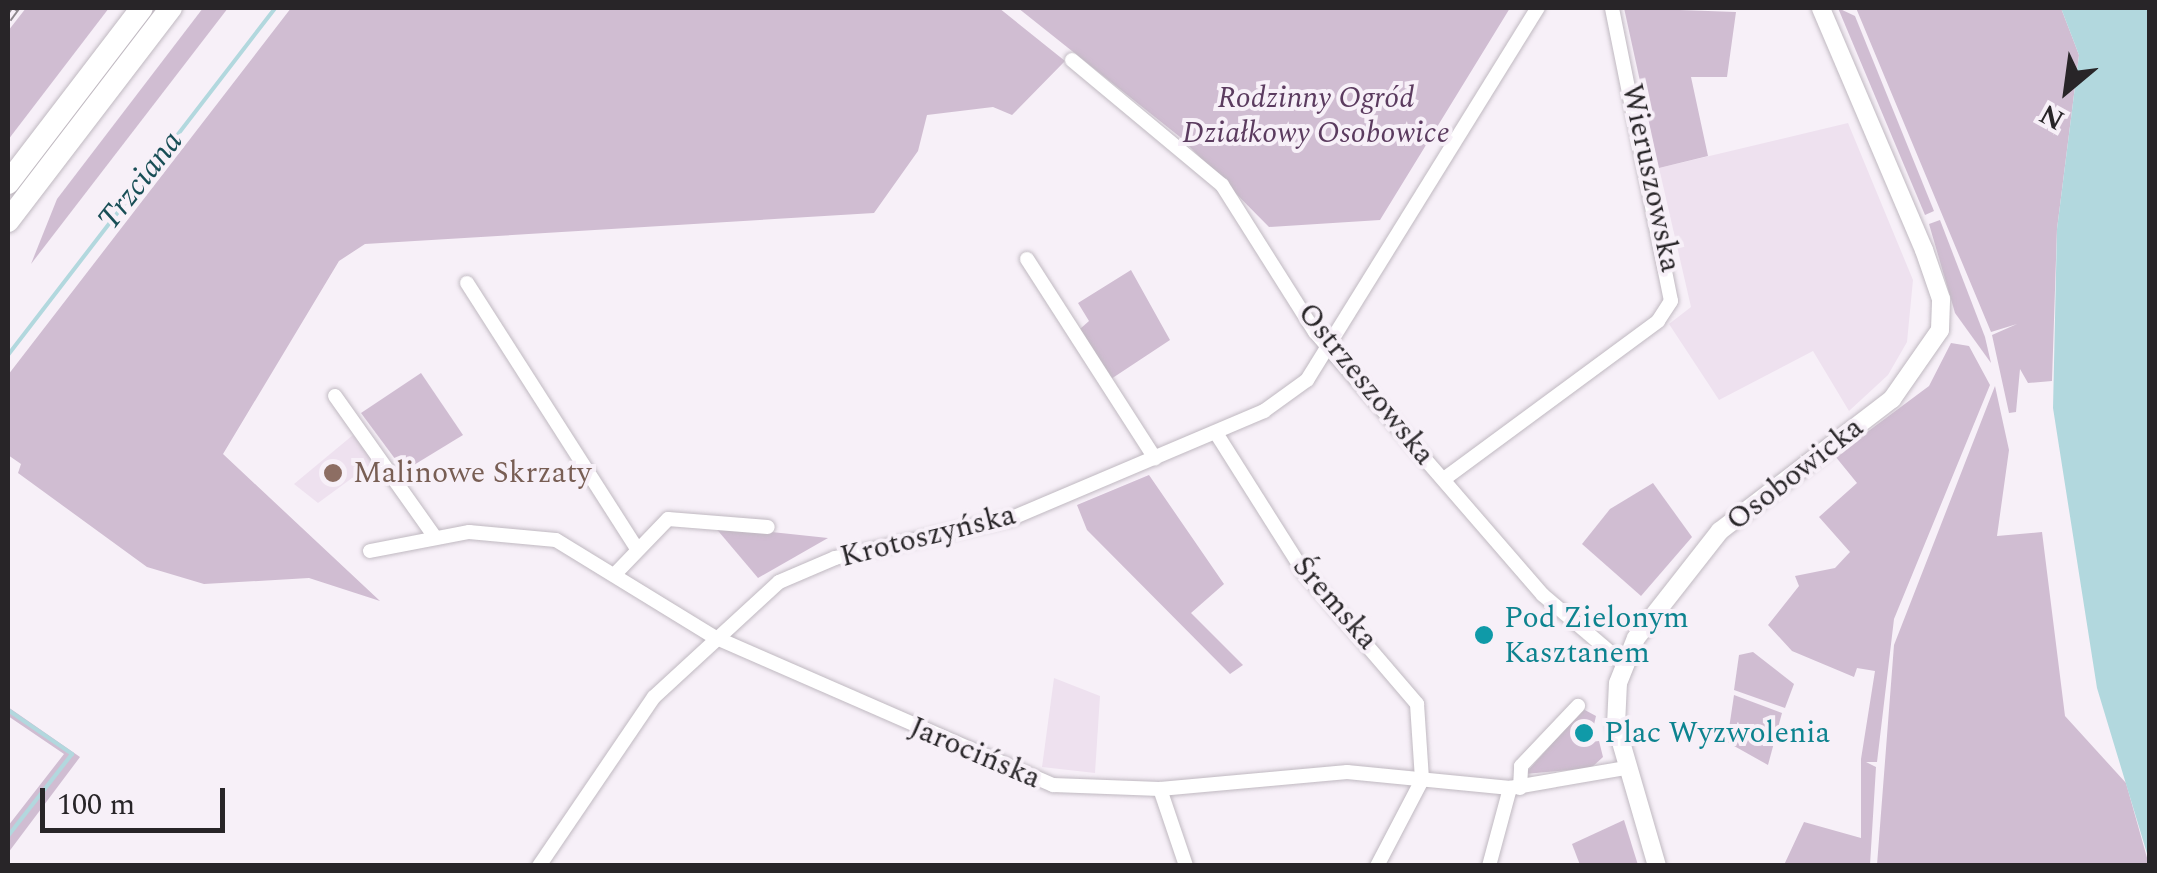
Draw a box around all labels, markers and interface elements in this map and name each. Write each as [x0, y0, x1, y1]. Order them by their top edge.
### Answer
north arrow [2017, 40, 2117, 140]
park label: Rodzinny Ogród Działkowy Osobowice [1182, 80, 1450, 150]
street label: Wieruszowska [1614, 81, 1688, 275]
text: N [2032, 92, 2073, 141]
water label: Trzciana [90, 124, 192, 238]
street label: Ostrzeszowska [1290, 296, 1442, 472]
street label: Osobowicka [1719, 409, 1871, 539]
place label: Malinowe Skrzaty [353, 455, 591, 491]
marker: Malinowe Skrzaty [322, 462, 344, 484]
street label: Krotoszyńska [837, 497, 1019, 575]
street label: Śremska [1285, 549, 1385, 657]
place label: Pod Zielonym Kasztanem [1504, 600, 1689, 670]
marker: Pod Zielonym Kasztanem [1473, 624, 1495, 646]
street label: Jarocińska [904, 709, 1046, 797]
place label: Plac Wyzwolenia [1604, 715, 1830, 751]
marker: Plac Wyzwolenia [1573, 722, 1595, 744]
scale bar [45, 768, 230, 830]
text: 100 m [57, 782, 135, 828]

